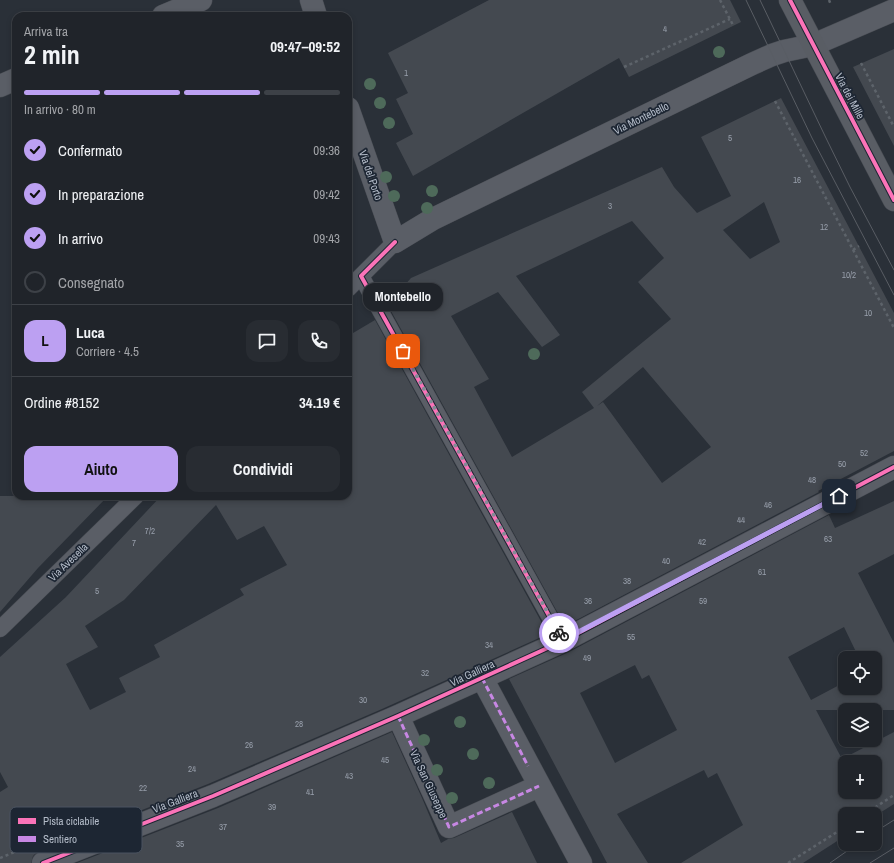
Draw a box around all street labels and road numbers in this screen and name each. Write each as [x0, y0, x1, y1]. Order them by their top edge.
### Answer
street label: Via dei Mille [832, 71, 868, 121]
street label: Via Montebello [611, 99, 671, 137]
street label: Via del Porto [356, 148, 386, 202]
street label: Via Avesella [45, 540, 91, 584]
street label: Via Galliera [448, 657, 496, 689]
street label: Via San Giuseppe [407, 748, 451, 820]
street label: Via Galliera [150, 786, 200, 816]

